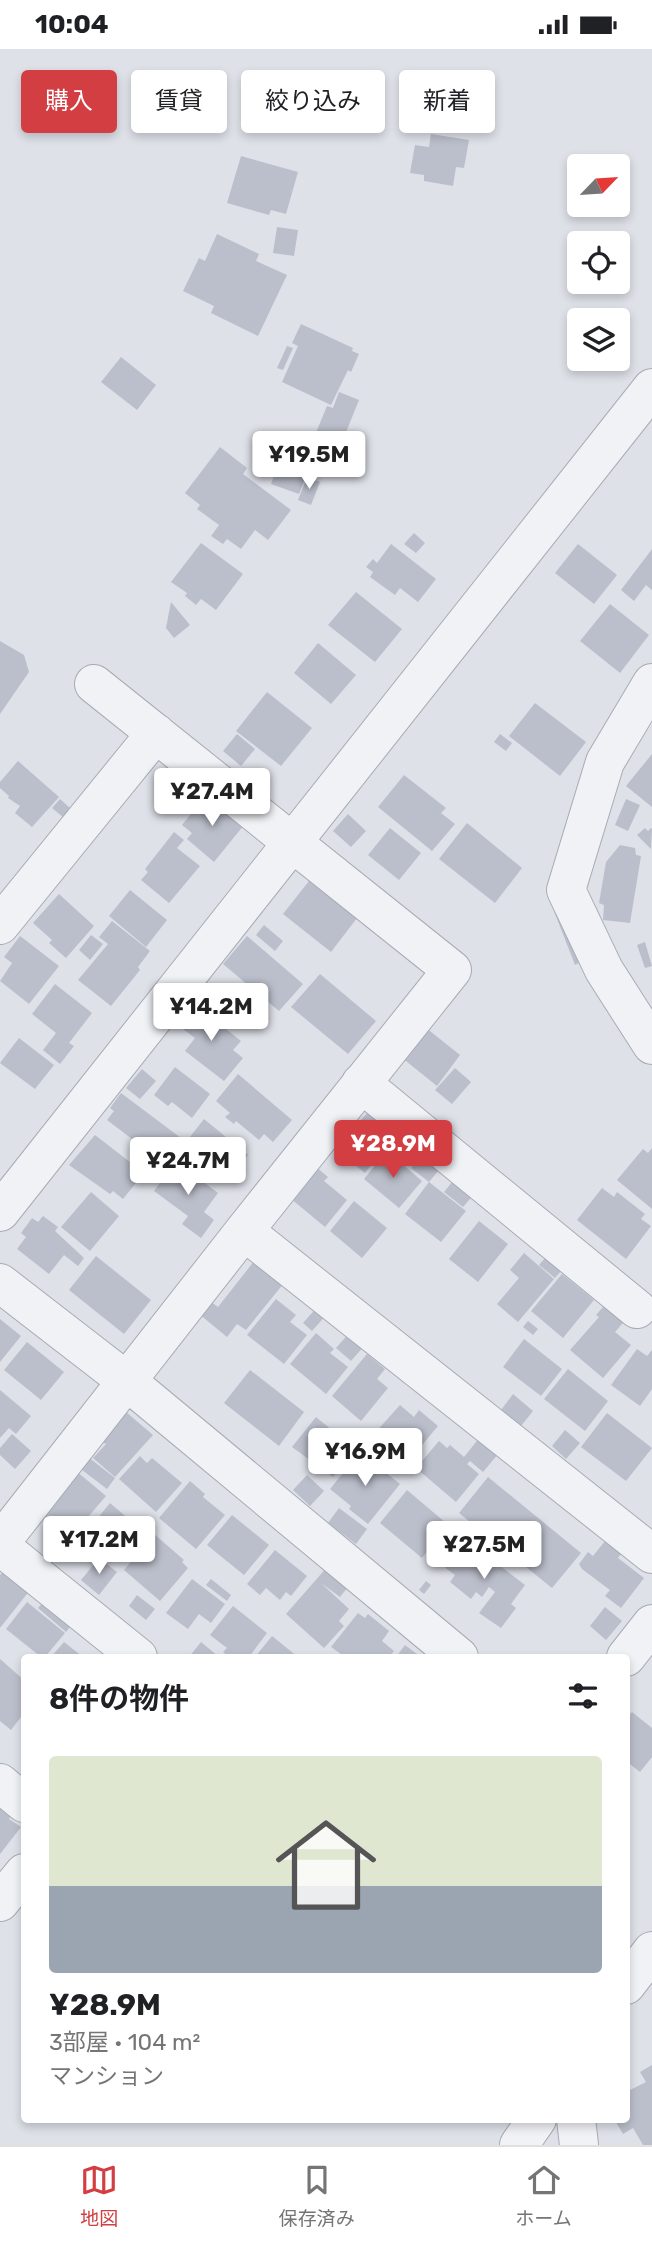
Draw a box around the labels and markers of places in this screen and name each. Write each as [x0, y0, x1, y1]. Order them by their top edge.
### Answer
pin: ¥19.5M [252, 431, 366, 491]
pin: ¥27.4M [155, 769, 269, 828]
pin: ¥14.2M [154, 983, 268, 1043]
pin: ¥28.9M [336, 1121, 450, 1180]
pin: ¥24.7M [131, 1137, 245, 1197]
pin: ¥16.9M [308, 1429, 422, 1488]
pin: ¥17.2M [42, 1517, 156, 1576]
pin: ¥27.5M [427, 1521, 541, 1581]

